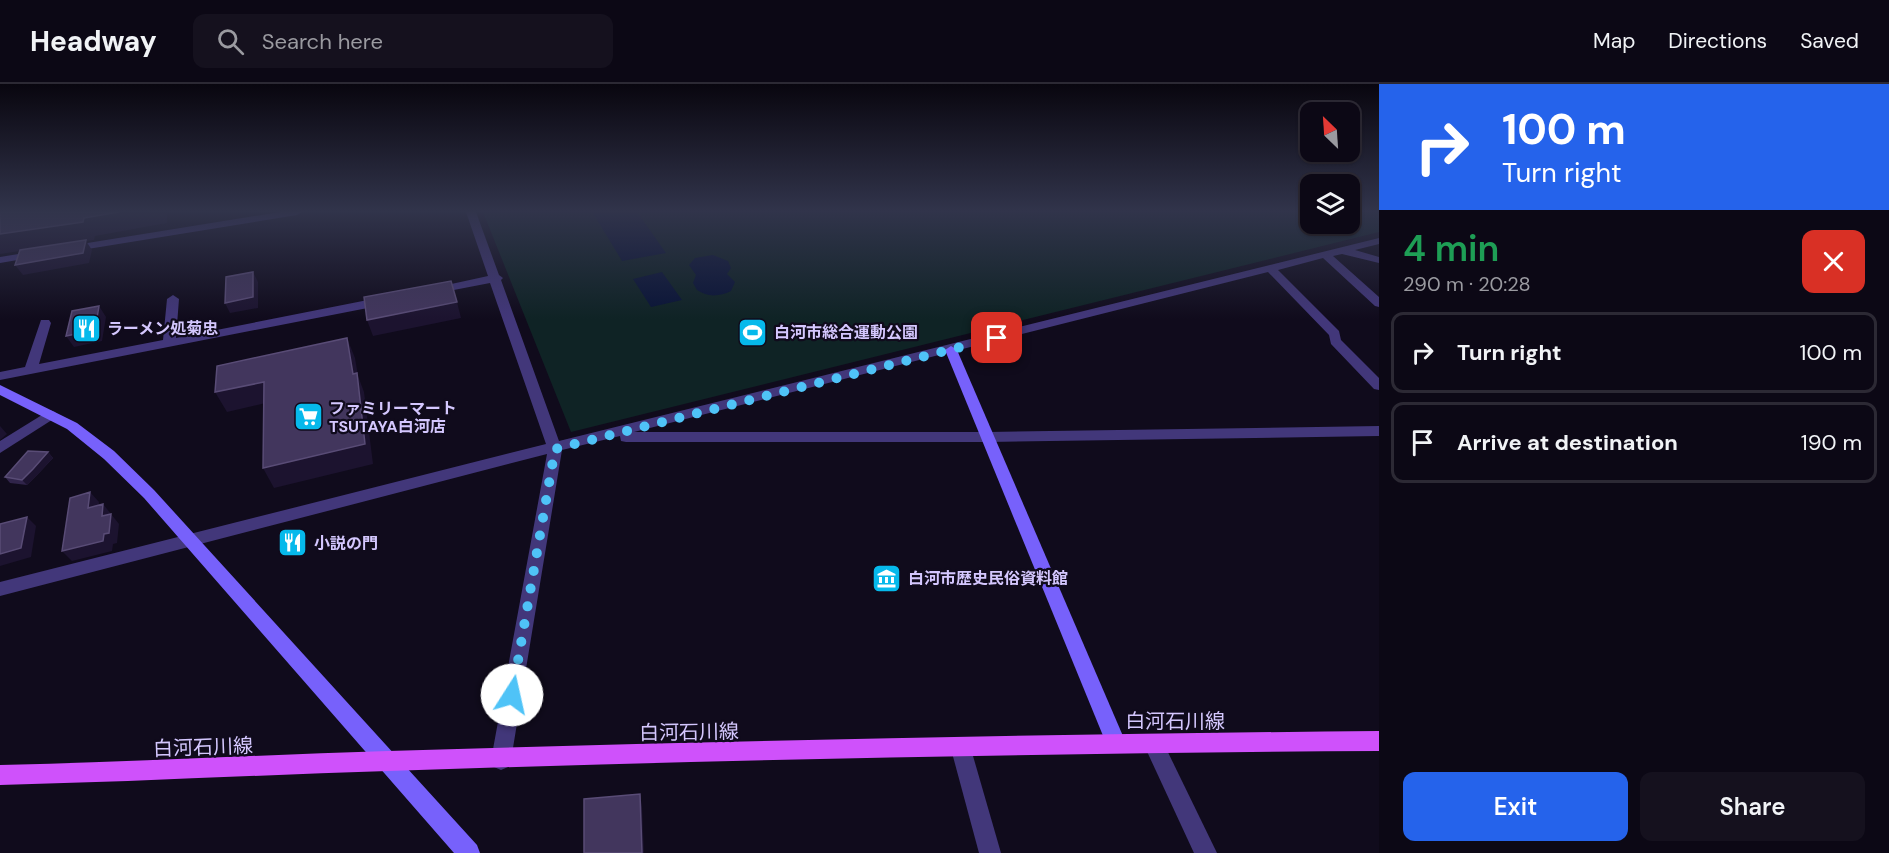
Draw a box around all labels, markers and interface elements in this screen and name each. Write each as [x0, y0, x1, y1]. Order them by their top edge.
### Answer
search box [193, 14, 613, 68]
text: Headway [30, 23, 157, 60]
icon: search [214, 25, 247, 58]
text: Search here [262, 27, 383, 56]
text: Map [1593, 27, 1635, 55]
text: Directions [1668, 27, 1767, 55]
text: Saved [1800, 27, 1859, 55]
north arrow [1300, 102, 1360, 162]
map controls [1300, 102, 1360, 234]
text: 100 m [1502, 102, 1626, 157]
icon: right [1403, 108, 1481, 186]
text: Turn right [1502, 155, 1622, 190]
button: layers [1300, 174, 1360, 234]
text: 4 min [1403, 225, 1499, 272]
button: close [1802, 230, 1865, 293]
text: 290 m · 20:28 [1403, 271, 1531, 297]
restaurant icon: ラーメン処菊忠 [70, 312, 102, 344]
pin [971, 312, 1022, 363]
sports icon: 白河市総合運動公園 [737, 316, 769, 348]
place label: ラーメン処菊忠 [107, 318, 218, 339]
icon: arrive [980, 321, 1013, 354]
place label: 白河市総合運動公園 [774, 322, 918, 343]
icon: right [1406, 336, 1439, 369]
text: Turn right [1457, 338, 1562, 367]
text: 100 m [1800, 338, 1862, 367]
place label: ファミリーマート TSUTAYA白河店 [329, 398, 457, 437]
supermarket icon: ファミリーマート TSUTAYA白河店 [292, 401, 324, 433]
icon: arrive [1406, 426, 1439, 459]
text: Arrive at destination [1457, 428, 1678, 457]
text: 190 m [1801, 428, 1862, 457]
restaurant icon: 小説の門 [277, 527, 309, 559]
place label: 小説の門 [314, 533, 378, 554]
museum icon: 白河市歴史民俗資料館 [871, 562, 903, 594]
place label: 白河市歴史民俗資料館 [908, 568, 1068, 589]
position arrow [480, 663, 544, 727]
street label: 白河石川線 [1125, 708, 1225, 734]
street label: 白河石川線 [639, 718, 739, 746]
street label: 白河石川線 [153, 732, 253, 762]
button: Exit [1403, 772, 1628, 841]
button: Share [1640, 772, 1865, 841]

